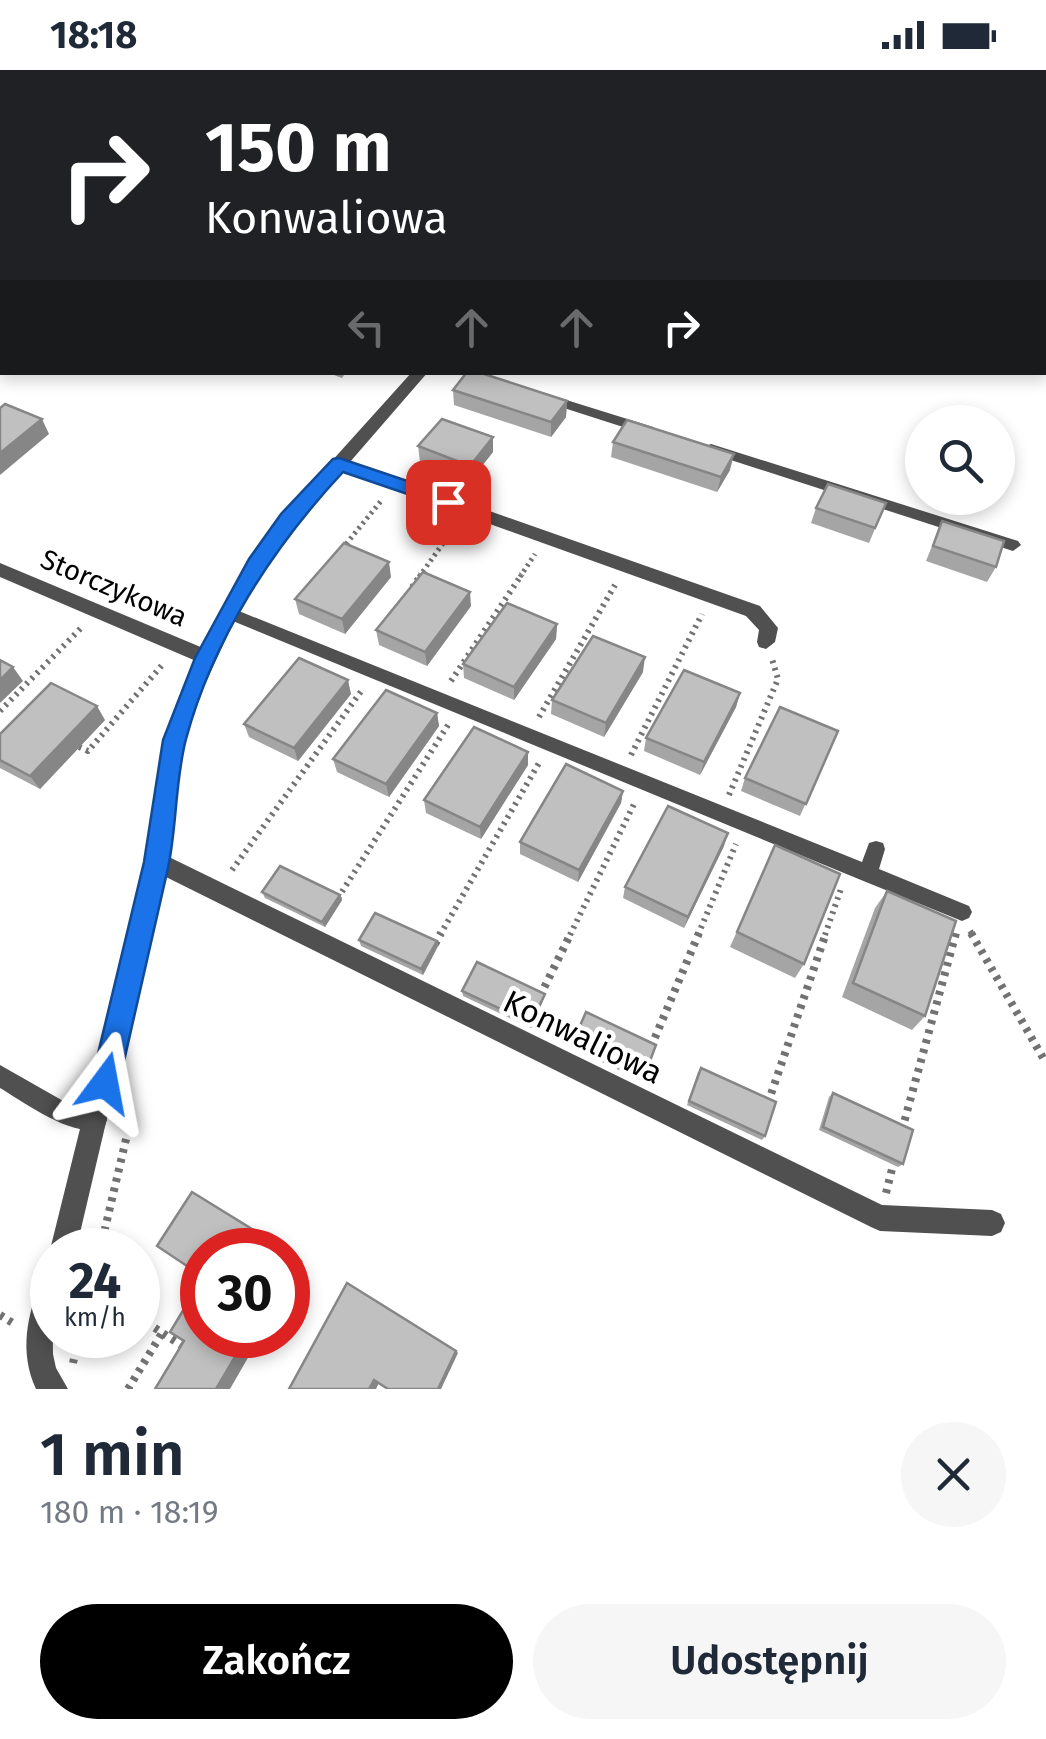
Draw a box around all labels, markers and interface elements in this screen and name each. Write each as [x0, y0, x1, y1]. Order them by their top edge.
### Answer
text: 18:18 [50, 12, 137, 58]
text: 150 m [205, 106, 392, 190]
icon: right [40, 110, 170, 240]
text: Konwaliowa [205, 191, 448, 245]
icon: left [339, 300, 394, 355]
icon: ahead [444, 300, 499, 355]
icon: ahead [549, 300, 604, 355]
icon: right [654, 300, 709, 355]
map controls [905, 405, 1015, 515]
button: search [905, 405, 1015, 515]
pin [406, 460, 491, 545]
icon: arrive [421, 475, 476, 530]
street label: Storczykowa [36, 542, 192, 634]
street label: Konwaliowa [497, 982, 669, 1092]
position arrow [53, 1031, 157, 1135]
speed limit sign: 30 [180, 1228, 310, 1358]
text: 24 [69, 1251, 121, 1311]
text: km/h [64, 1303, 126, 1333]
text: 1 min [40, 1419, 185, 1491]
button: close [901, 1422, 1006, 1527]
text: 180 m · 18:19 [40, 1493, 218, 1531]
button: Zakończ [40, 1604, 513, 1719]
button: Udostępnij [533, 1604, 1006, 1719]

